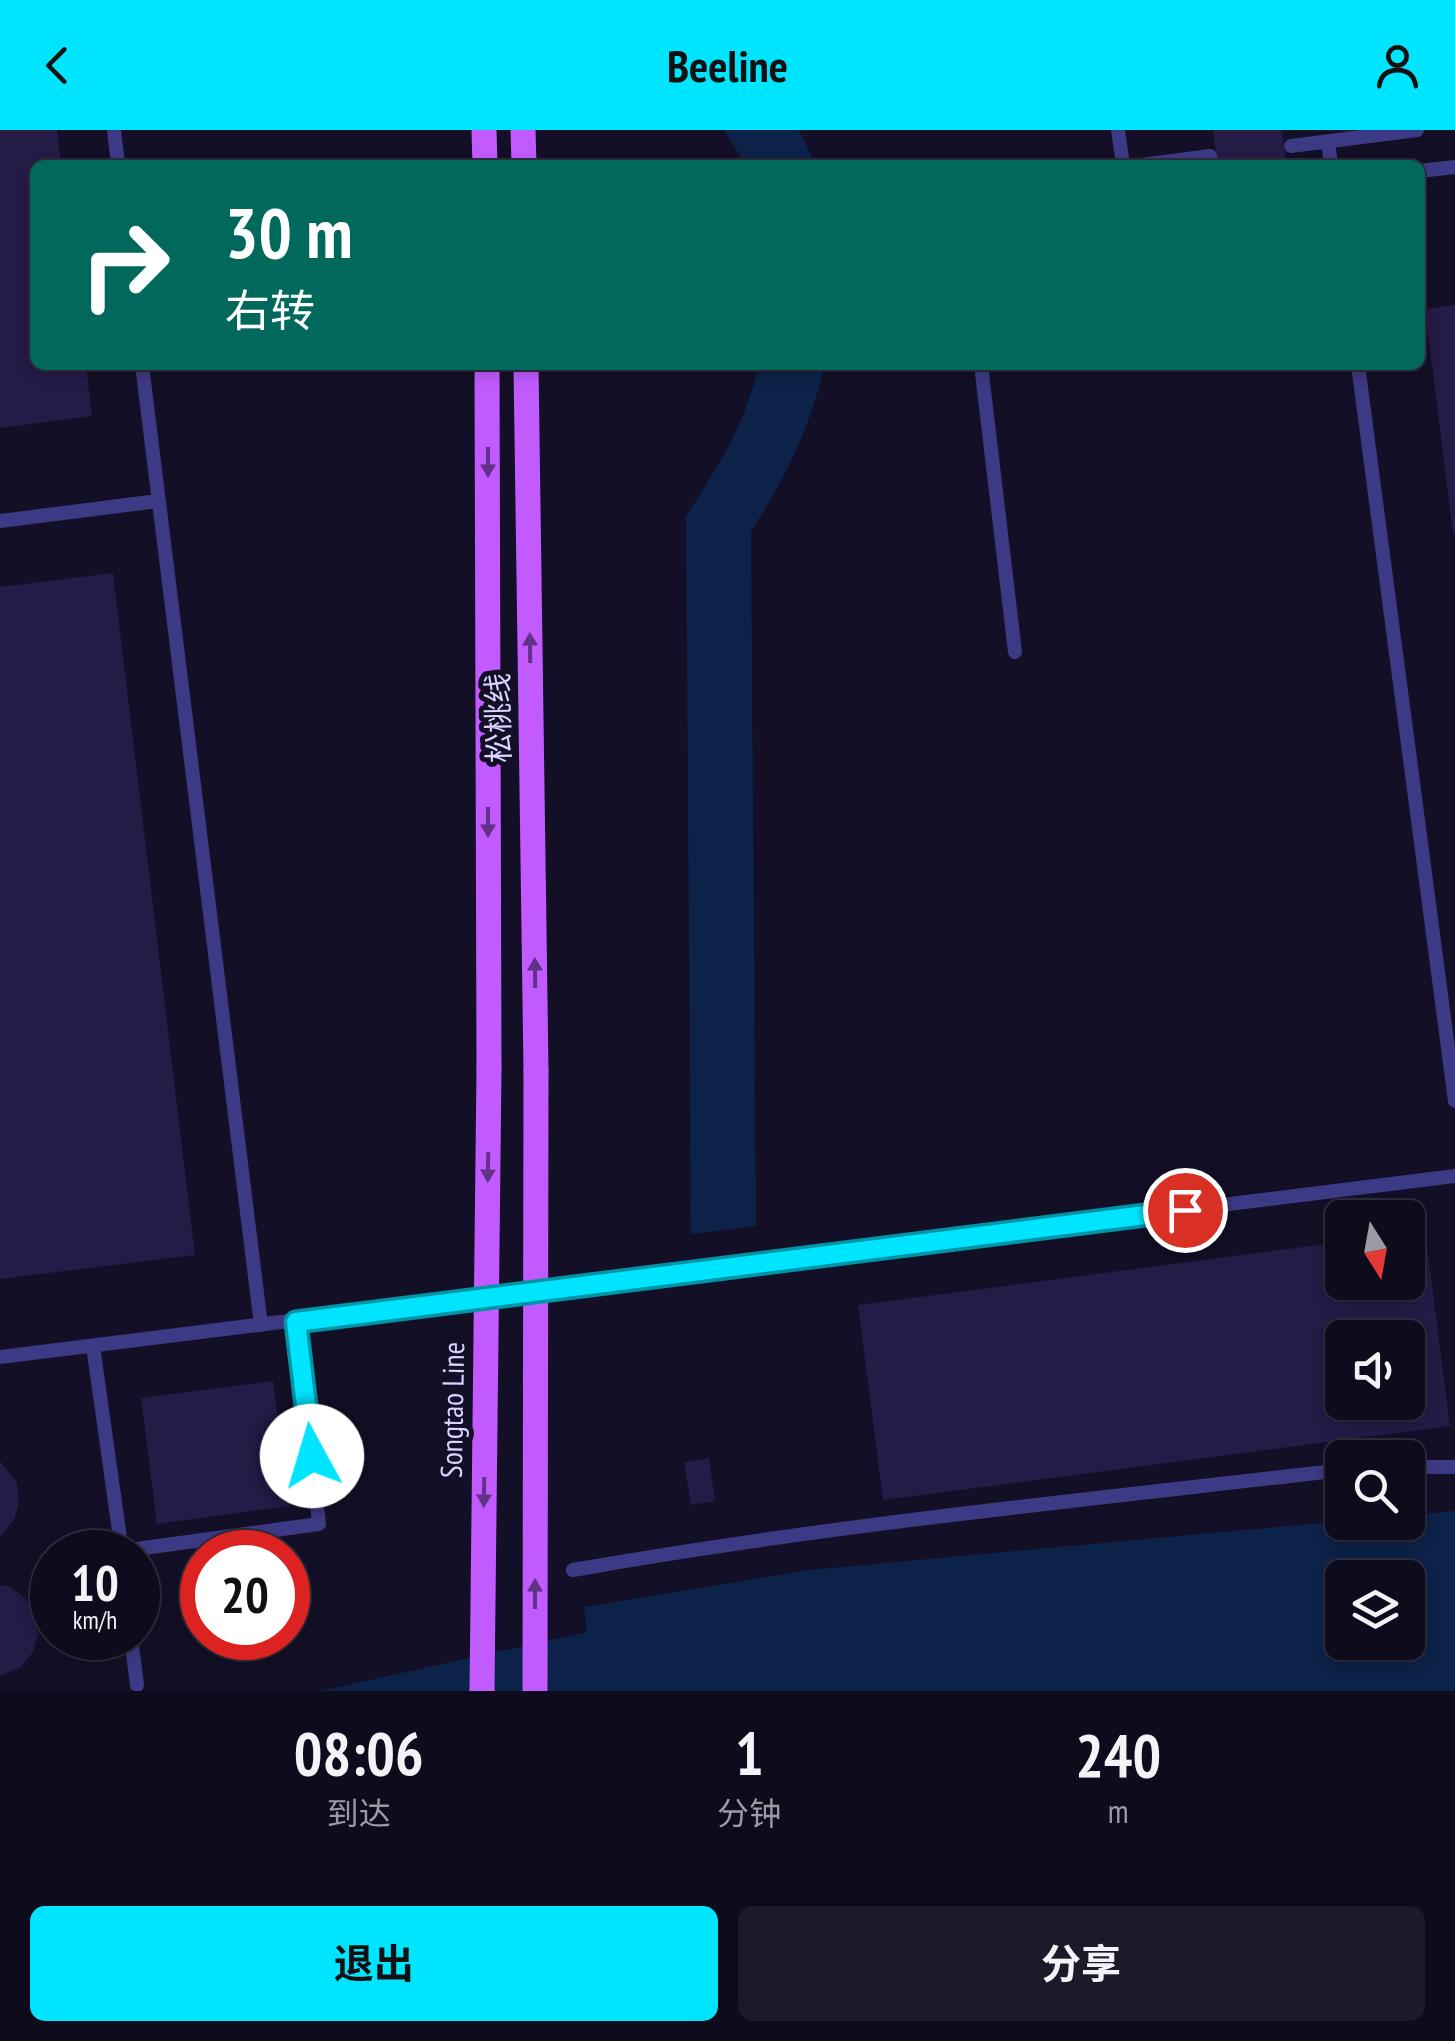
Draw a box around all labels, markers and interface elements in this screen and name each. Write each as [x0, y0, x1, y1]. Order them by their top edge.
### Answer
text: Beeline [667, 36, 788, 94]
icon: back [30, 38, 85, 93]
icon: person [1370, 38, 1425, 93]
text: 30 m [225, 187, 353, 277]
icon: right [60, 200, 190, 330]
text: 右转 [225, 281, 315, 339]
one-way arrow [480, 447, 496, 479]
one-way arrow [522, 632, 538, 664]
street label: 松桃线 [477, 673, 518, 763]
one-way arrow [480, 807, 496, 839]
one-way arrow [526, 957, 542, 989]
one-way arrow [480, 1151, 496, 1183]
pin [1143, 1168, 1228, 1253]
icon: arrive [1158, 1183, 1213, 1238]
north arrow [1325, 1200, 1425, 1300]
map controls [1325, 1200, 1425, 1660]
button: sound [1325, 1320, 1425, 1420]
street label: Songtao Line [431, 1342, 472, 1478]
position arrow [260, 1404, 364, 1508]
button: search [1325, 1440, 1425, 1540]
one-way arrow [476, 1476, 492, 1508]
speed limit sign: 20 [180, 1530, 310, 1660]
text: 10 [71, 1550, 119, 1615]
button: layers [1325, 1560, 1425, 1660]
one-way arrow [527, 1577, 543, 1609]
text: km/h [73, 1604, 117, 1636]
text: 08:06 [294, 1714, 424, 1792]
text: 1 [735, 1714, 764, 1792]
text: 240 [1075, 1716, 1161, 1794]
text: m [1108, 1790, 1129, 1832]
text: 到达 [327, 1792, 391, 1834]
text: 分钟 [717, 1792, 781, 1834]
button: 退出 [30, 1906, 718, 2021]
button: 分享 [738, 1906, 1425, 2021]

